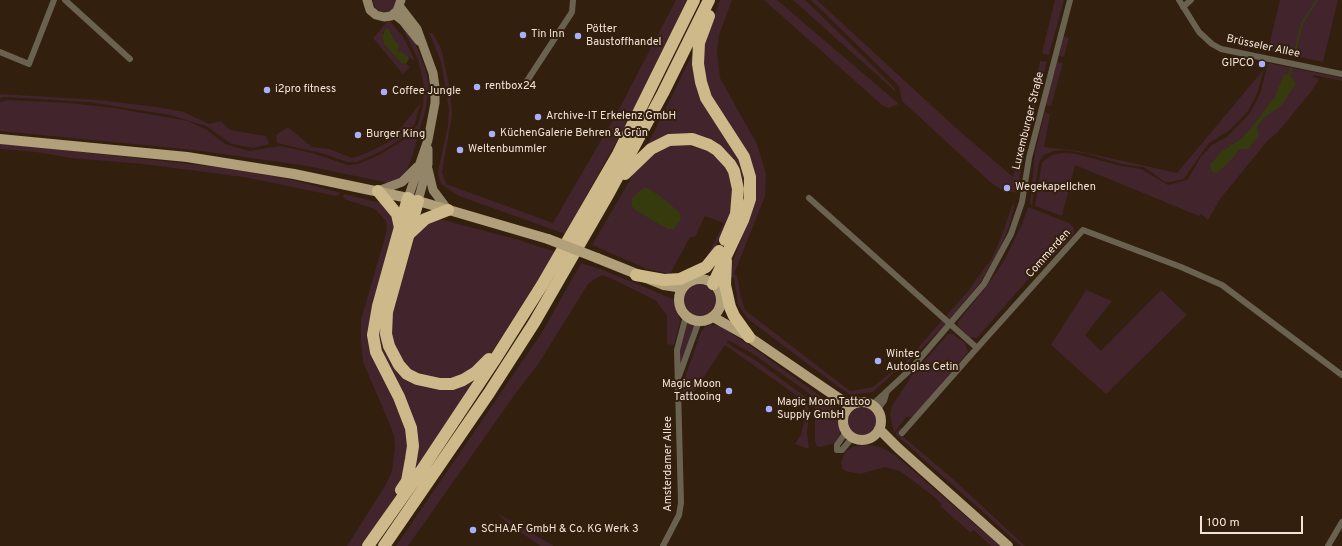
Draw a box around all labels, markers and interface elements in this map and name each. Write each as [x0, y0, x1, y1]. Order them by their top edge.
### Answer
place label: Pötter Baustoffhandel [586, 23, 661, 49]
place label: Tin Inn [531, 28, 565, 42]
marker: Tin Inn [518, 30, 528, 40]
marker: Pötter Baustoffhandel [573, 31, 583, 41]
street label: Brüsseler Allee [1225, 33, 1301, 61]
place label: GIPCO [1222, 57, 1254, 71]
marker: GIPCO [1257, 59, 1267, 69]
street label: Luxemburger Straße [1010, 71, 1048, 171]
place label: rentbox24 [485, 80, 536, 94]
marker: rentbox24 [472, 82, 482, 92]
place label: i2pro fitness [275, 83, 336, 97]
marker: i2pro fitness [262, 85, 272, 95]
place label: Coffee Jungle [392, 85, 461, 99]
marker: Coffee Jungle [379, 87, 389, 97]
place label: Archive-IT Erkelenz GmbH [546, 110, 676, 124]
marker: Archive-IT Erkelenz GmbH [533, 112, 543, 122]
place label: KüchenGalerie Behren & Grün [500, 127, 648, 141]
place label: Burger King [366, 128, 425, 142]
marker: KüchenGalerie Behren & Grün [487, 129, 497, 139]
marker: Burger King [353, 130, 363, 140]
place label: Weltenbummler [468, 143, 547, 157]
marker: Weltenbummler [455, 145, 465, 155]
place label: Wegekapellchen [1015, 181, 1096, 195]
marker: Wegekapellchen [1002, 183, 1012, 193]
street label: Commerden [1024, 227, 1074, 281]
place label: Wintec Autoglas Cetin [886, 348, 958, 374]
marker: Wintec Autoglas Cetin [873, 356, 883, 366]
place label: Magic Moon Tattooing [662, 378, 721, 404]
marker: Magic Moon Tattooing [724, 386, 734, 396]
place label: Magic Moon Tattoo Supply GmbH [777, 396, 870, 422]
marker: Magic Moon Tattoo Supply GmbH [764, 404, 774, 414]
street label: Amsterdamer Allee [662, 416, 676, 512]
scale bar [1202, 508, 1305, 534]
text: 100 m [1207, 515, 1240, 531]
place label: SCHAAF GmbH & Co. KG Werk 3 [481, 523, 639, 537]
marker: SCHAAF GmbH & Co. KG Werk 3 [468, 525, 478, 535]

